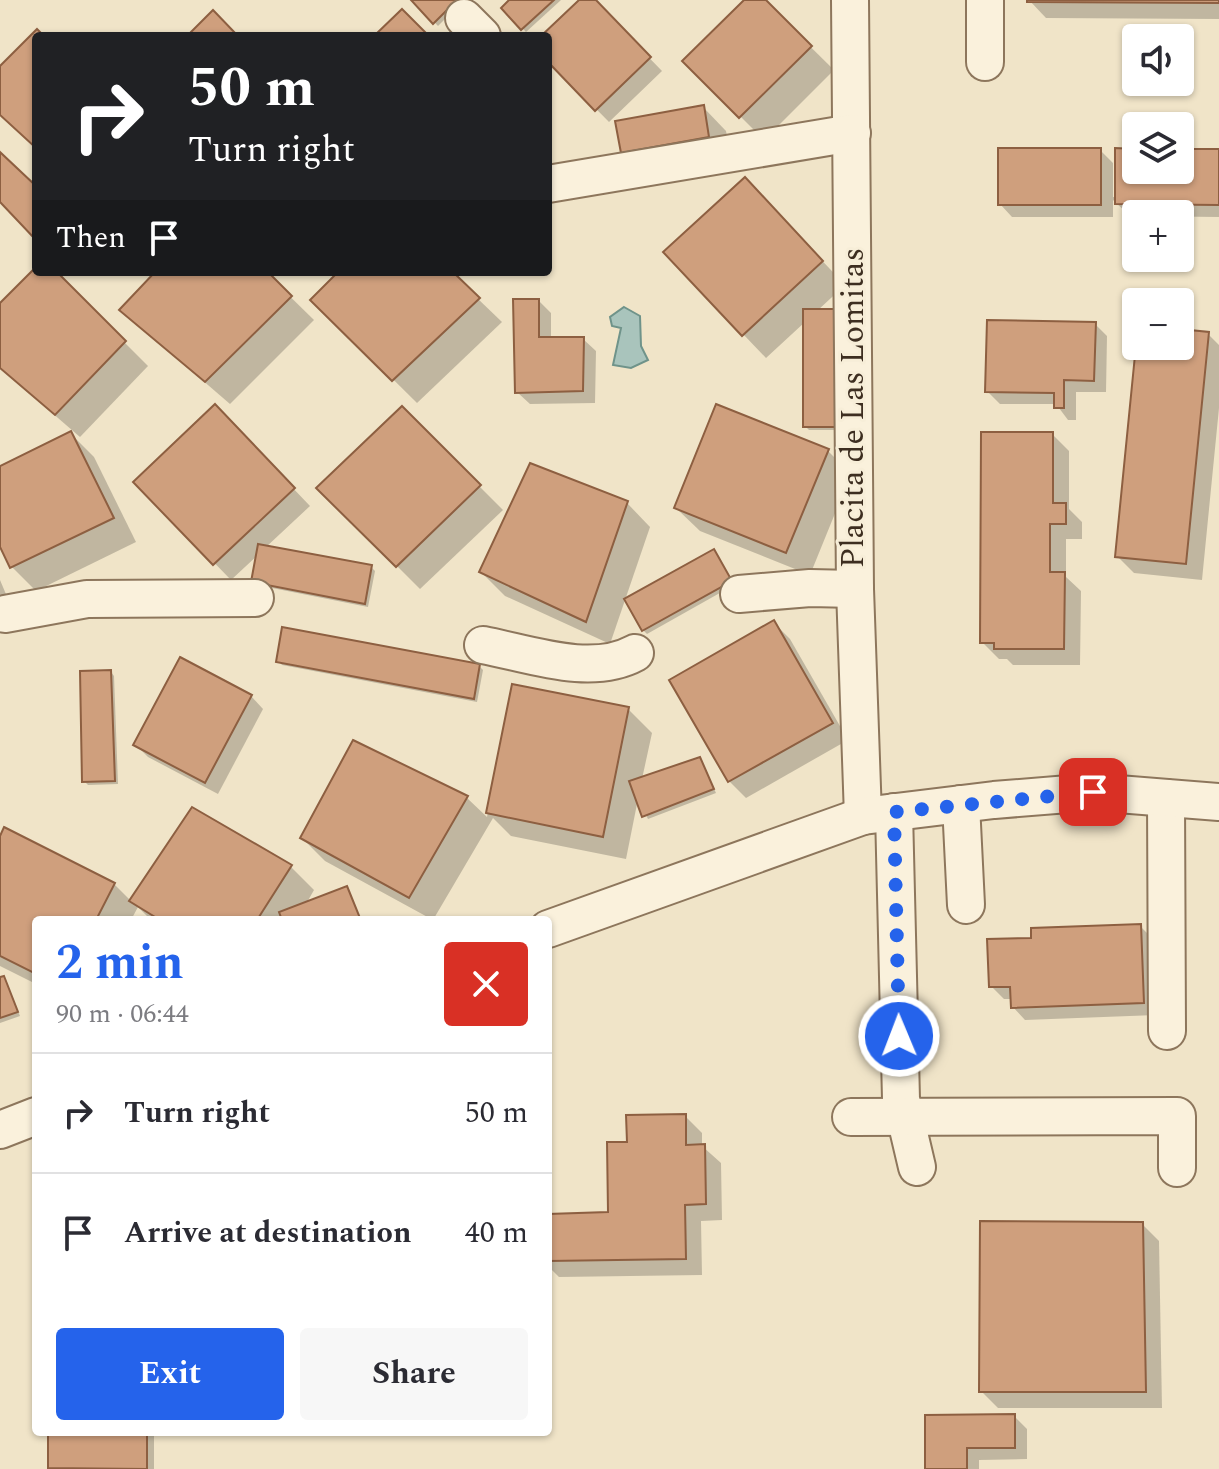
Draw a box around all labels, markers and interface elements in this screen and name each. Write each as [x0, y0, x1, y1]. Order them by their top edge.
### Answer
map controls [1122, 24, 1194, 360]
button: sound [1122, 24, 1194, 96]
text: 50 m [188, 46, 315, 131]
icon: right [56, 64, 160, 168]
button: layers [1122, 112, 1194, 184]
text: Turn right [188, 123, 355, 178]
button: + [1122, 200, 1194, 272]
text: Then [56, 215, 126, 261]
icon: arrive [142, 216, 186, 260]
street label: Placita de Las Lomitas [829, 248, 878, 568]
button: − [1122, 288, 1194, 360]
pin [1059, 758, 1127, 826]
icon: arrive [1071, 770, 1115, 814]
text: 2 min [56, 927, 184, 1000]
button: close [444, 942, 528, 1026]
text: 90 m · 06:44 [56, 994, 189, 1034]
position arrow [857, 994, 941, 1078]
text: Turn right [124, 1090, 270, 1136]
text: 50 m [465, 1090, 528, 1136]
icon: right [56, 1091, 100, 1135]
text: Arrive at destination [124, 1210, 411, 1256]
text: 40 m [465, 1210, 528, 1256]
icon: arrive [56, 1211, 100, 1255]
button: Exit [56, 1328, 284, 1420]
button: Share [300, 1328, 528, 1420]

